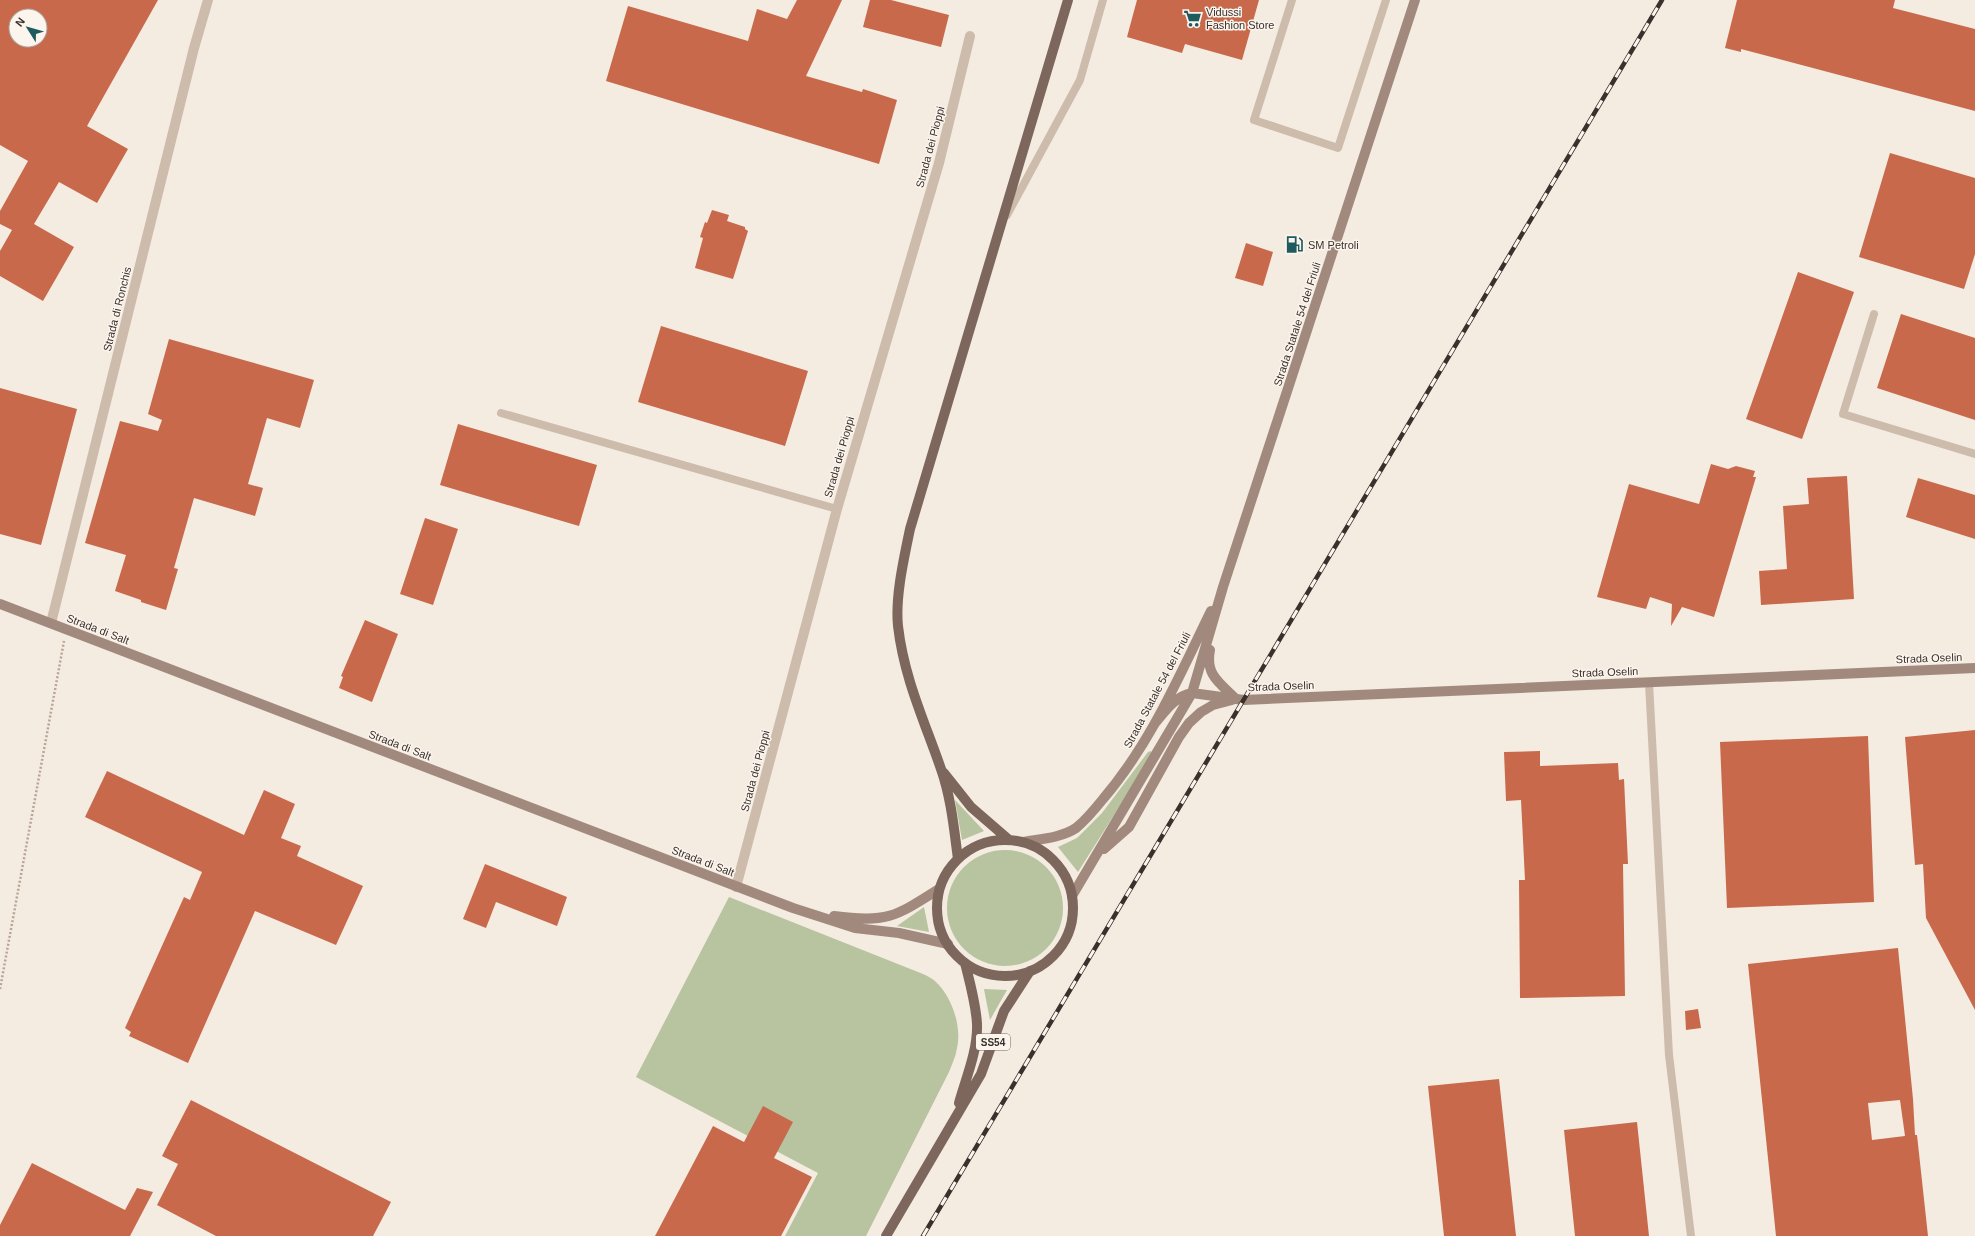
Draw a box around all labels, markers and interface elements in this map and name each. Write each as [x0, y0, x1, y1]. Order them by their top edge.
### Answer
place label: Vidussi Fashion Store [1206, 6, 1274, 31]
north arrow [8, 8, 48, 48]
supermarket icon: Vidussi Fashion Store [1183, 8, 1203, 28]
text: N [13, 15, 27, 29]
street label: Strada dei Pioppi [913, 105, 947, 189]
fuel station icon: SM Petroli [1285, 235, 1305, 255]
place label: SM Petroli [1308, 239, 1359, 251]
street label: Strada Statale 54 del Friuli [1271, 260, 1323, 388]
street label: Strada di Ronchis [101, 265, 133, 353]
street label: Strada dei Pioppi [822, 415, 856, 499]
street label: Strada di Salt [65, 612, 131, 646]
street label: Strada Statale 54 del Friuli [1121, 630, 1193, 750]
street label: Strada Oselin [1895, 651, 1963, 665]
street label: Strada Oselin [1571, 665, 1639, 679]
street label: Strada Oselin [1247, 679, 1315, 693]
street label: Strada di Salt [367, 728, 433, 762]
street label: Strada dei Pioppi [738, 729, 772, 813]
street label: Strada di Salt [670, 844, 736, 878]
road number: SS54 [976, 1034, 1010, 1050]

